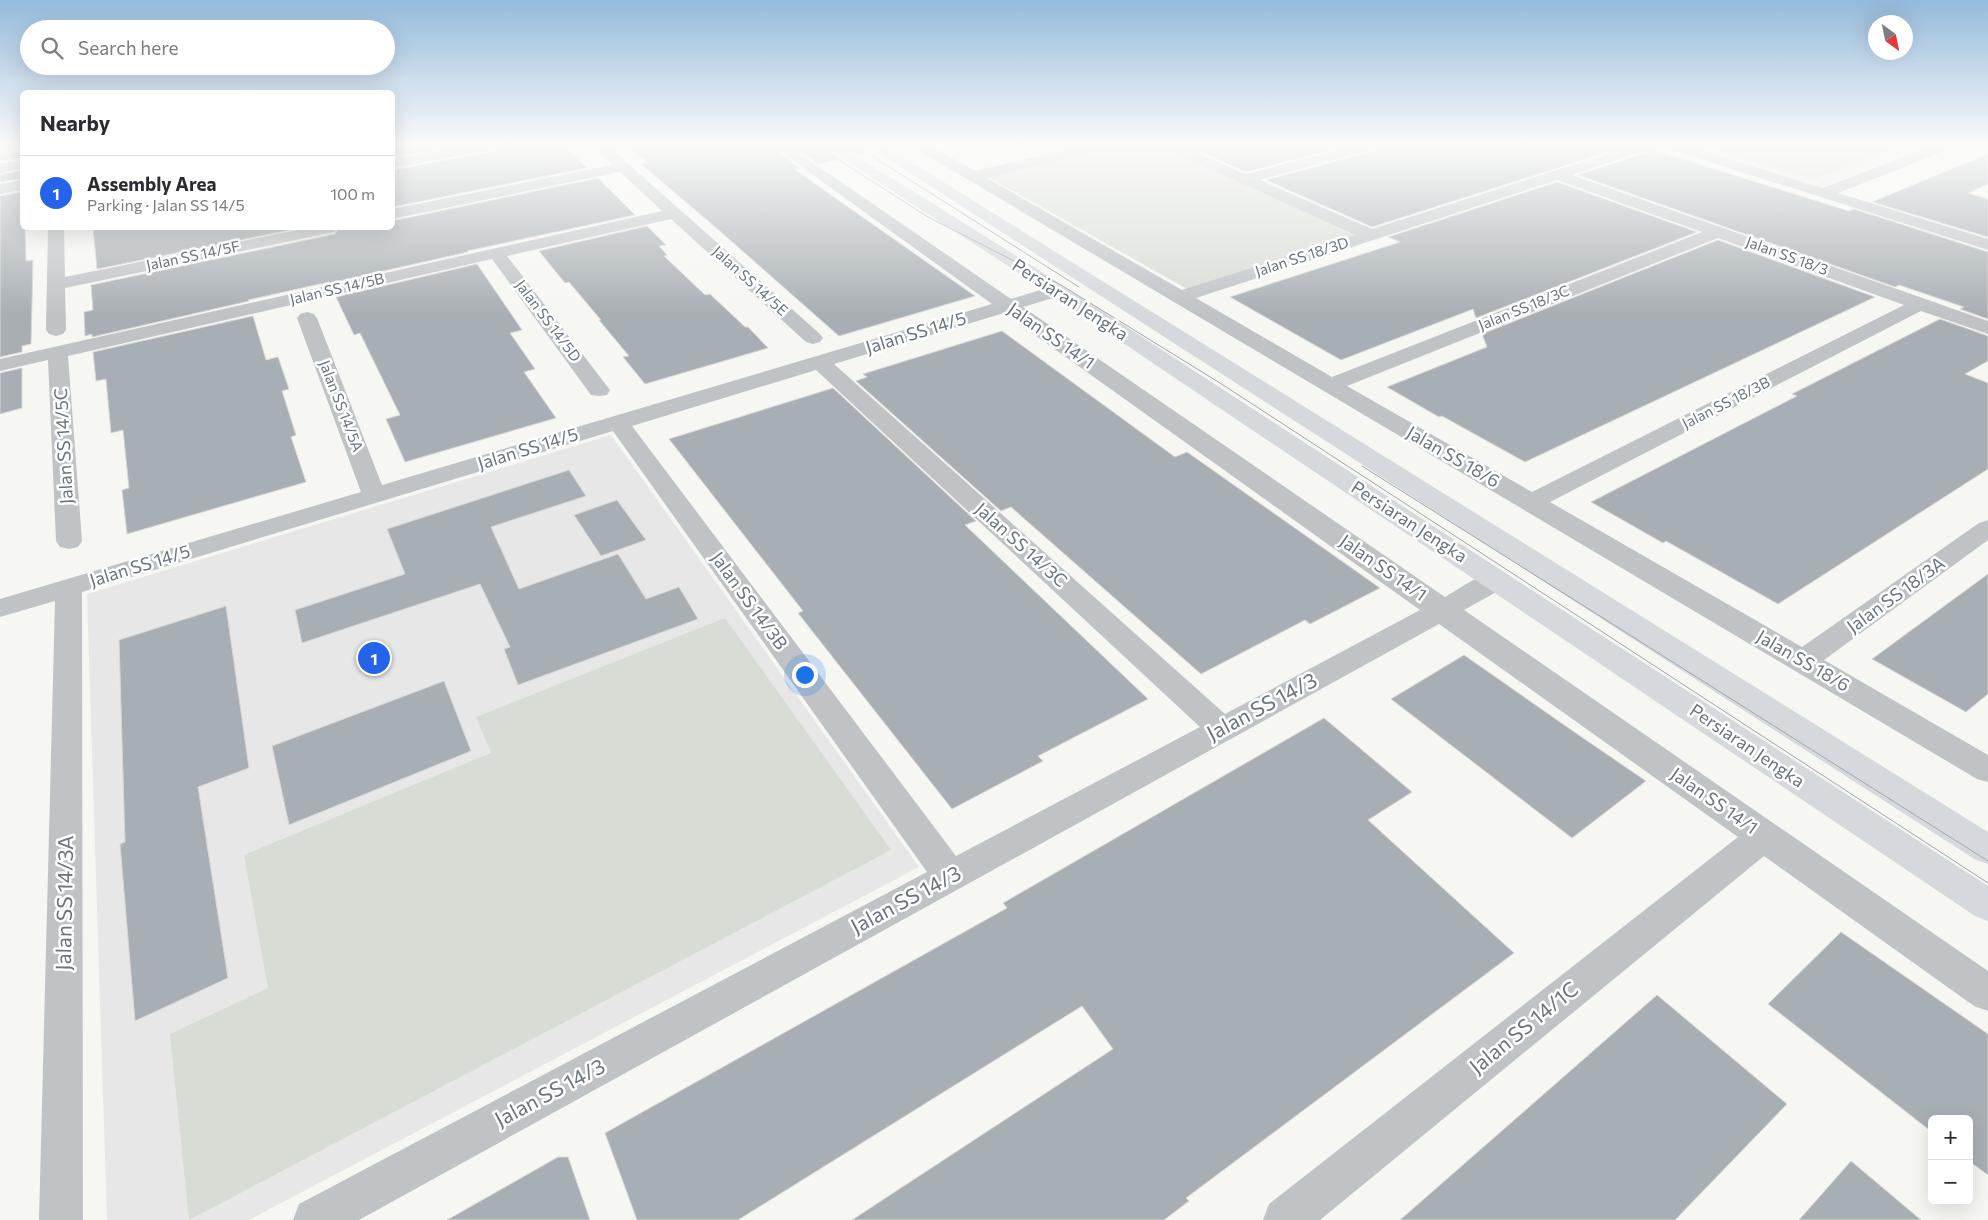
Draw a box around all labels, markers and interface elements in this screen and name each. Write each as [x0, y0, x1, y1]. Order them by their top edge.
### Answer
north arrow [1868, 15, 1913, 60]
search box [20, 20, 395, 75]
icon: search [38, 34, 66, 62]
text: Search here [78, 36, 178, 59]
text: Nearby [40, 110, 110, 135]
text: Assembly Area [87, 172, 217, 195]
text: 1 [52, 184, 60, 203]
text: 100 m [330, 184, 375, 203]
text: Parking · Jalan SS 14/5 [87, 195, 245, 214]
street label: Jalan SS 18/3D [1253, 232, 1351, 280]
street label: Jalan SS 18/3 [1744, 232, 1831, 278]
street label: Jalan SS 14/5F [144, 236, 241, 274]
street label: Jalan SS 14/5E [709, 242, 792, 319]
street label: Persiaran Jengka [1008, 254, 1133, 345]
street label: Jalan SS 14/5B [288, 268, 386, 308]
street label: Jalan SS 14/5D [512, 276, 585, 365]
street label: Jalan SS 18/3C [1476, 281, 1572, 333]
street label: Jalan SS 14/1 [1004, 297, 1099, 373]
street label: Jalan SS 14/5 [863, 306, 969, 358]
street label: Jalan SS 14/5A [316, 357, 368, 454]
street label: Jalan SS 18/3B [1679, 372, 1773, 432]
street label: Jalan SS 14/5C [49, 387, 77, 505]
street label: Jalan SS 18/6 [1403, 421, 1504, 492]
street label: Jalan SS 14/5 [475, 422, 581, 474]
street label: Persiaran Jengka [1347, 476, 1472, 567]
street label: Jalan SS 14/3C [971, 497, 1072, 591]
street label: Jalan SS 14/1 [1336, 529, 1431, 605]
street label: Jalan SS 14/5 [87, 539, 193, 591]
street label: Jalan SS 14/3B [707, 547, 793, 654]
street label: Jalan SS 18/3A [1842, 551, 1949, 637]
street label: Jalan SS 18/6 [1753, 625, 1854, 696]
pin: 1 [358, 639, 390, 677]
your location [792, 662, 818, 688]
street label: Jalan SS 14/3 [1202, 666, 1321, 745]
street label: Persiaran Jengka [1686, 699, 1809, 792]
street label: Jalan SS 14/1 [1667, 762, 1762, 838]
street label: Jalan SS 14/3A [50, 835, 77, 971]
street label: Jalan SS 14/3 [846, 859, 965, 938]
street label: Jalan SS 14/1C [1464, 975, 1582, 1078]
street label: Jalan SS 14/3 [490, 1052, 609, 1131]
map controls [1928, 1115, 1973, 1205]
button: + [1928, 1115, 1973, 1160]
button: − [1928, 1160, 1973, 1205]

